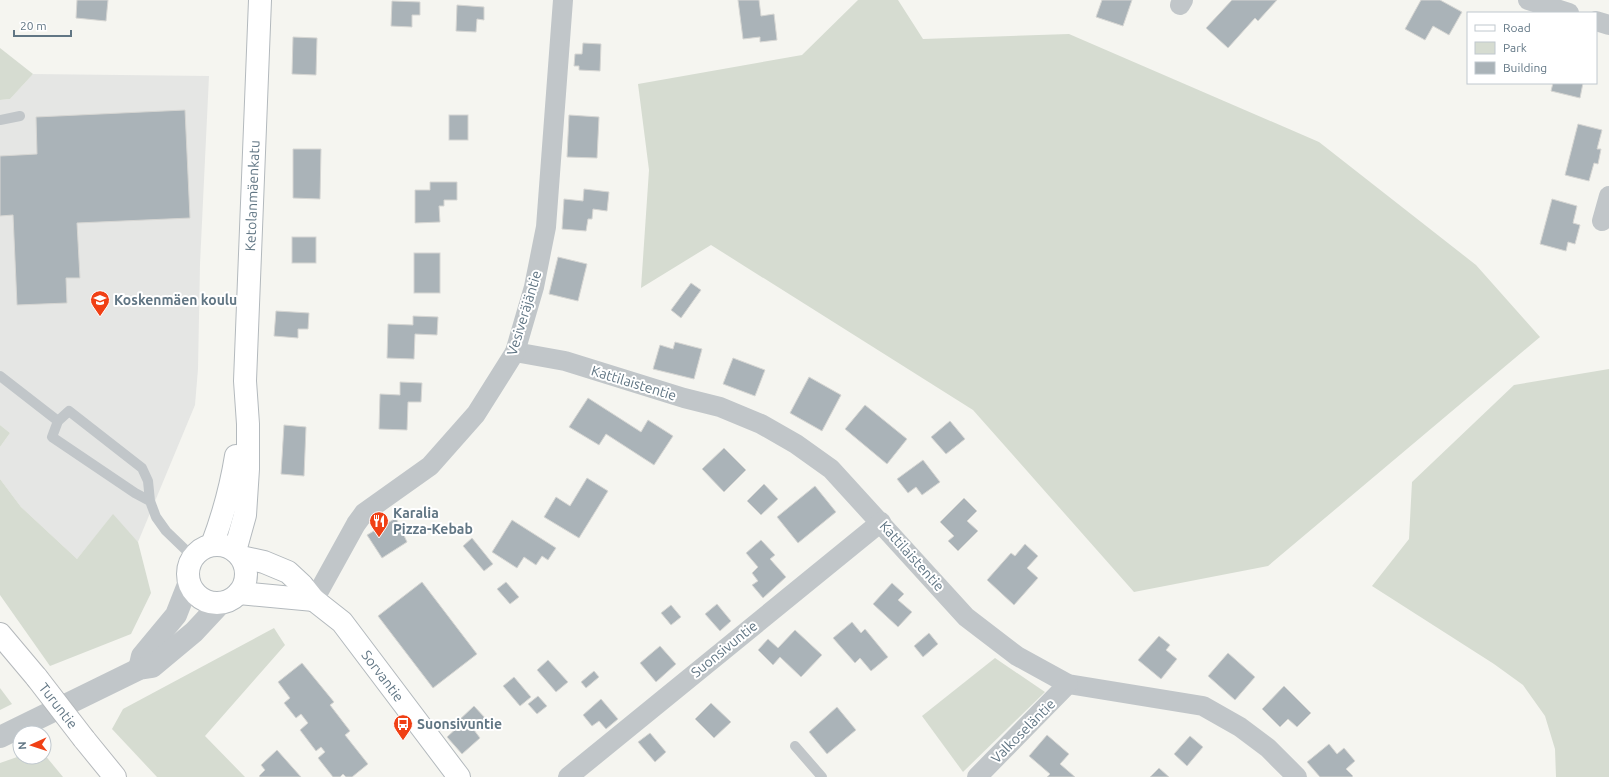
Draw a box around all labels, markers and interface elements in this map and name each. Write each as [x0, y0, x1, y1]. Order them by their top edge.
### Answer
scale bar [14, 12, 71, 38]
legend [1467, 12, 1597, 84]
text: 20 m [20, 19, 47, 32]
text: Road [1503, 21, 1531, 34]
text: Park [1503, 41, 1527, 54]
text: Building [1503, 61, 1547, 74]
street label: Ketolanmäenkatu [242, 140, 262, 252]
street label: Vesiveräjäntie [504, 269, 544, 357]
school or university icon: Koskenmäen koulu [89, 289, 111, 317]
place label: Koskenmäen koulu [114, 292, 237, 308]
street label: Kattilaistentie [589, 362, 679, 404]
place label: Karalia Pizza-Kebab [393, 505, 473, 537]
restaurant icon: Karalia Pizza-Kebab [368, 510, 390, 538]
street label: Kattilaistentie [877, 518, 947, 594]
street label: Suonsivuntie [688, 617, 760, 681]
street label: Sorvantie [358, 647, 407, 705]
street label: Turuntie [36, 680, 81, 732]
street label: Valkoseläntie [988, 696, 1058, 766]
bus stop icon: Suonsivuntie [392, 713, 414, 741]
place label: Suonsivuntie [417, 716, 502, 732]
north arrow [12, 725, 52, 765]
text: N [16, 741, 28, 750]

